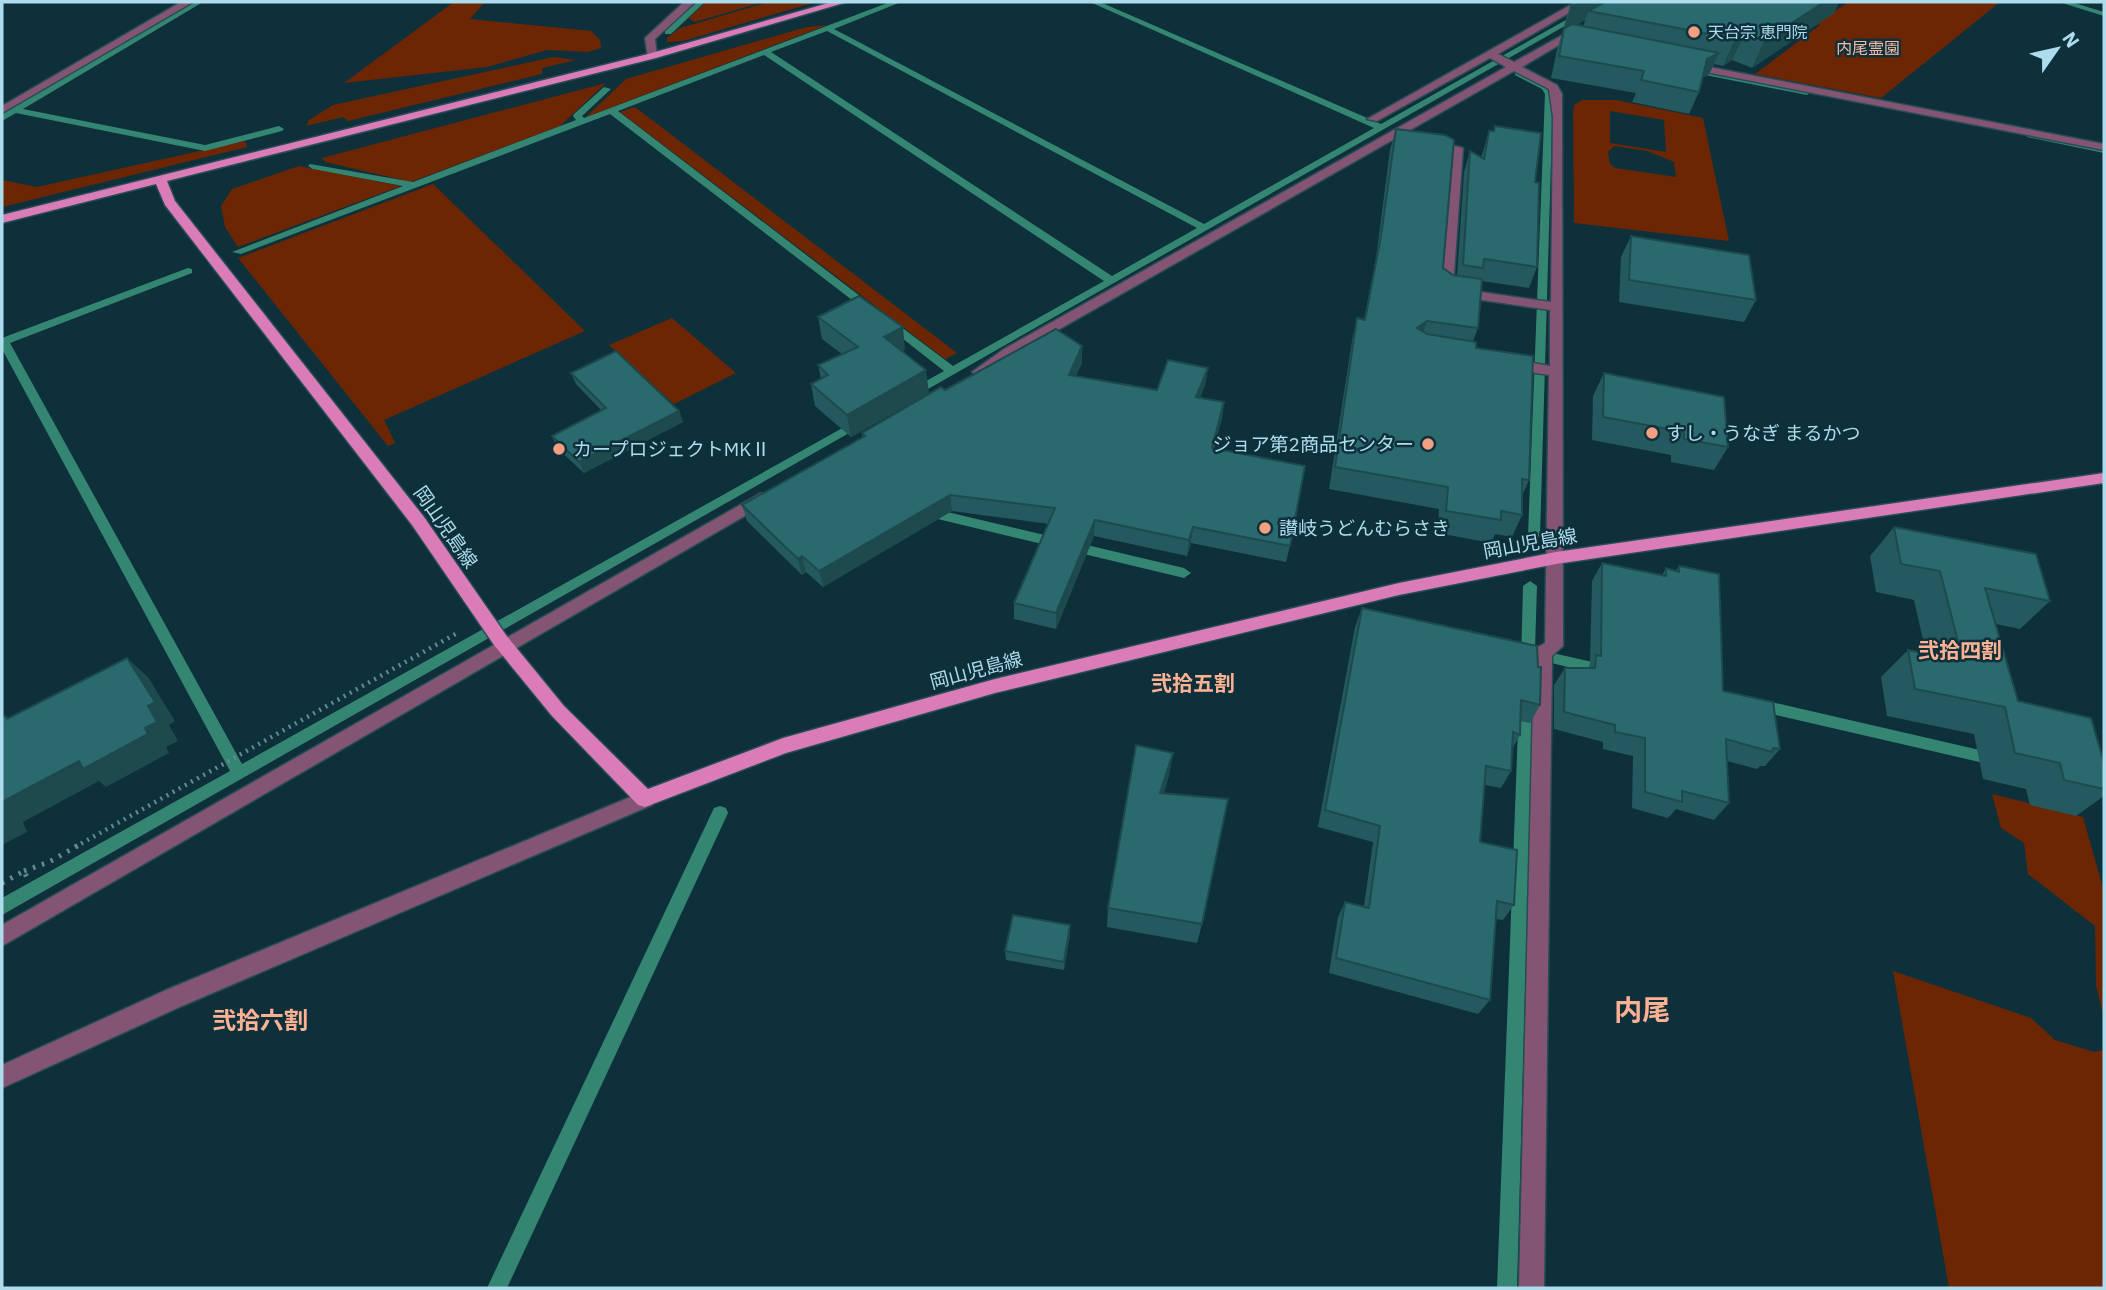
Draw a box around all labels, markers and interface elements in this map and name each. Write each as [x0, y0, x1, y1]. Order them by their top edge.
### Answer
north arrow [2022, 14, 2092, 84]
place label: 天台宗 恵門院 [1708, 22, 1808, 42]
marker: 天台宗 恵門院 [1686, 24, 1702, 40]
text: N [2057, 27, 2085, 52]
park label: 内尾霊園 [1836, 38, 1900, 58]
place label: すし・うなぎ まるかつ [1666, 421, 1861, 445]
marker: すし・うなぎ まるかつ [1644, 425, 1660, 441]
place label: ジョア第2商品センター [1213, 432, 1414, 456]
marker: ジョア第2商品センター [1420, 436, 1436, 452]
place label: カープロジェクトMKⅡ [573, 437, 770, 461]
marker: カープロジェクトMKⅡ [551, 441, 567, 457]
street label: 岡山児島線 [409, 481, 483, 573]
place label: 讃岐うどんむらさき [1279, 516, 1450, 540]
marker: 讃岐うどんむらさき [1257, 520, 1273, 536]
street label: 岡山児島線 [1481, 523, 1579, 563]
district label: 弐拾四割 [1918, 636, 2002, 664]
street label: 岡山児島線 [927, 646, 1025, 694]
district label: 弐拾五割 [1151, 669, 1235, 697]
district label: 内尾 [1614, 991, 1670, 1028]
district label: 弐拾六割 [212, 1004, 308, 1036]

